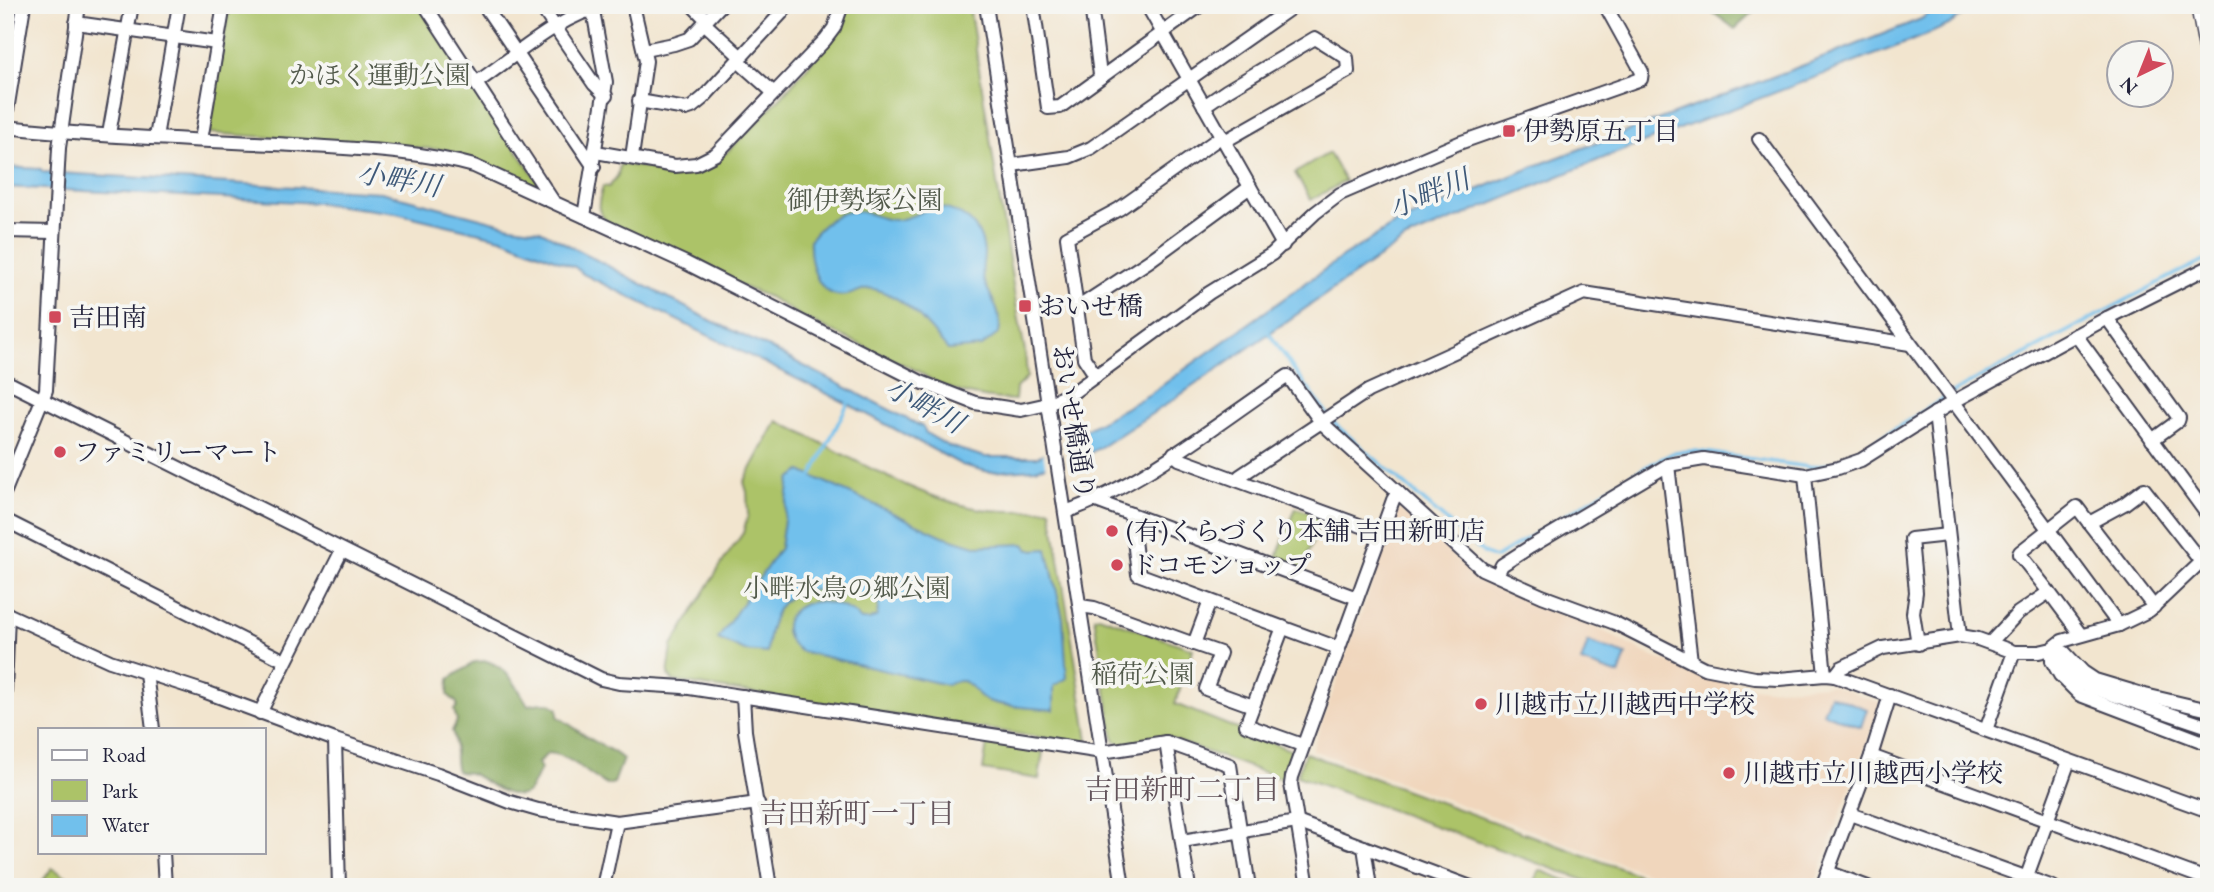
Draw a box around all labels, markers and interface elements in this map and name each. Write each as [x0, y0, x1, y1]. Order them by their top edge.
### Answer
north arrow [2106, 38, 2176, 108]
park label: かほく運動公園 [289, 58, 471, 92]
text: N [2114, 71, 2143, 100]
place label: 伊勢原五丁目 [1523, 114, 1679, 148]
marker: 伊勢原五丁目 [1501, 123, 1517, 139]
water label: 小畔川 [355, 154, 446, 205]
water label: 小畔川 [1383, 159, 1477, 225]
park label: 御伊勢塚公園 [787, 183, 943, 217]
place label: おいせ橋 [1039, 289, 1143, 323]
marker: おいせ橋 [1017, 298, 1033, 314]
place label: 吉田南 [69, 300, 147, 334]
marker: 吉田南 [47, 309, 63, 325]
street label: おいせ橋通り [1045, 342, 1103, 502]
water label: 小畔川 [880, 369, 973, 443]
place label: ファミリーマート [74, 435, 281, 469]
marker: ファミリーマート [52, 444, 68, 460]
place label: (有)くらづくり本舗 吉田新町店 [1126, 514, 1485, 548]
marker: (有)くらづくり本舗 吉田新町店 [1104, 523, 1120, 539]
place label: ドコモショップ [1131, 548, 1311, 582]
marker: ドコモショップ [1109, 557, 1125, 573]
park label: 小畔水鳥の郷公園 [743, 571, 951, 605]
park label: 稲荷公園 [1091, 657, 1195, 691]
place label: 川越市立川越西中学校 [1495, 687, 1755, 721]
marker: 川越市立川越西中学校 [1473, 696, 1489, 712]
legend [38, 728, 266, 854]
text: Road [102, 741, 146, 768]
place label: 川越市立川越西小学校 [1743, 756, 2003, 790]
marker: 川越市立川越西小学校 [1721, 765, 1737, 781]
district label: 吉田新町二丁目 [1084, 771, 1280, 807]
text: Park [102, 777, 139, 804]
district label: 吉田新町一丁目 [759, 795, 955, 831]
text: Water [102, 811, 149, 838]

